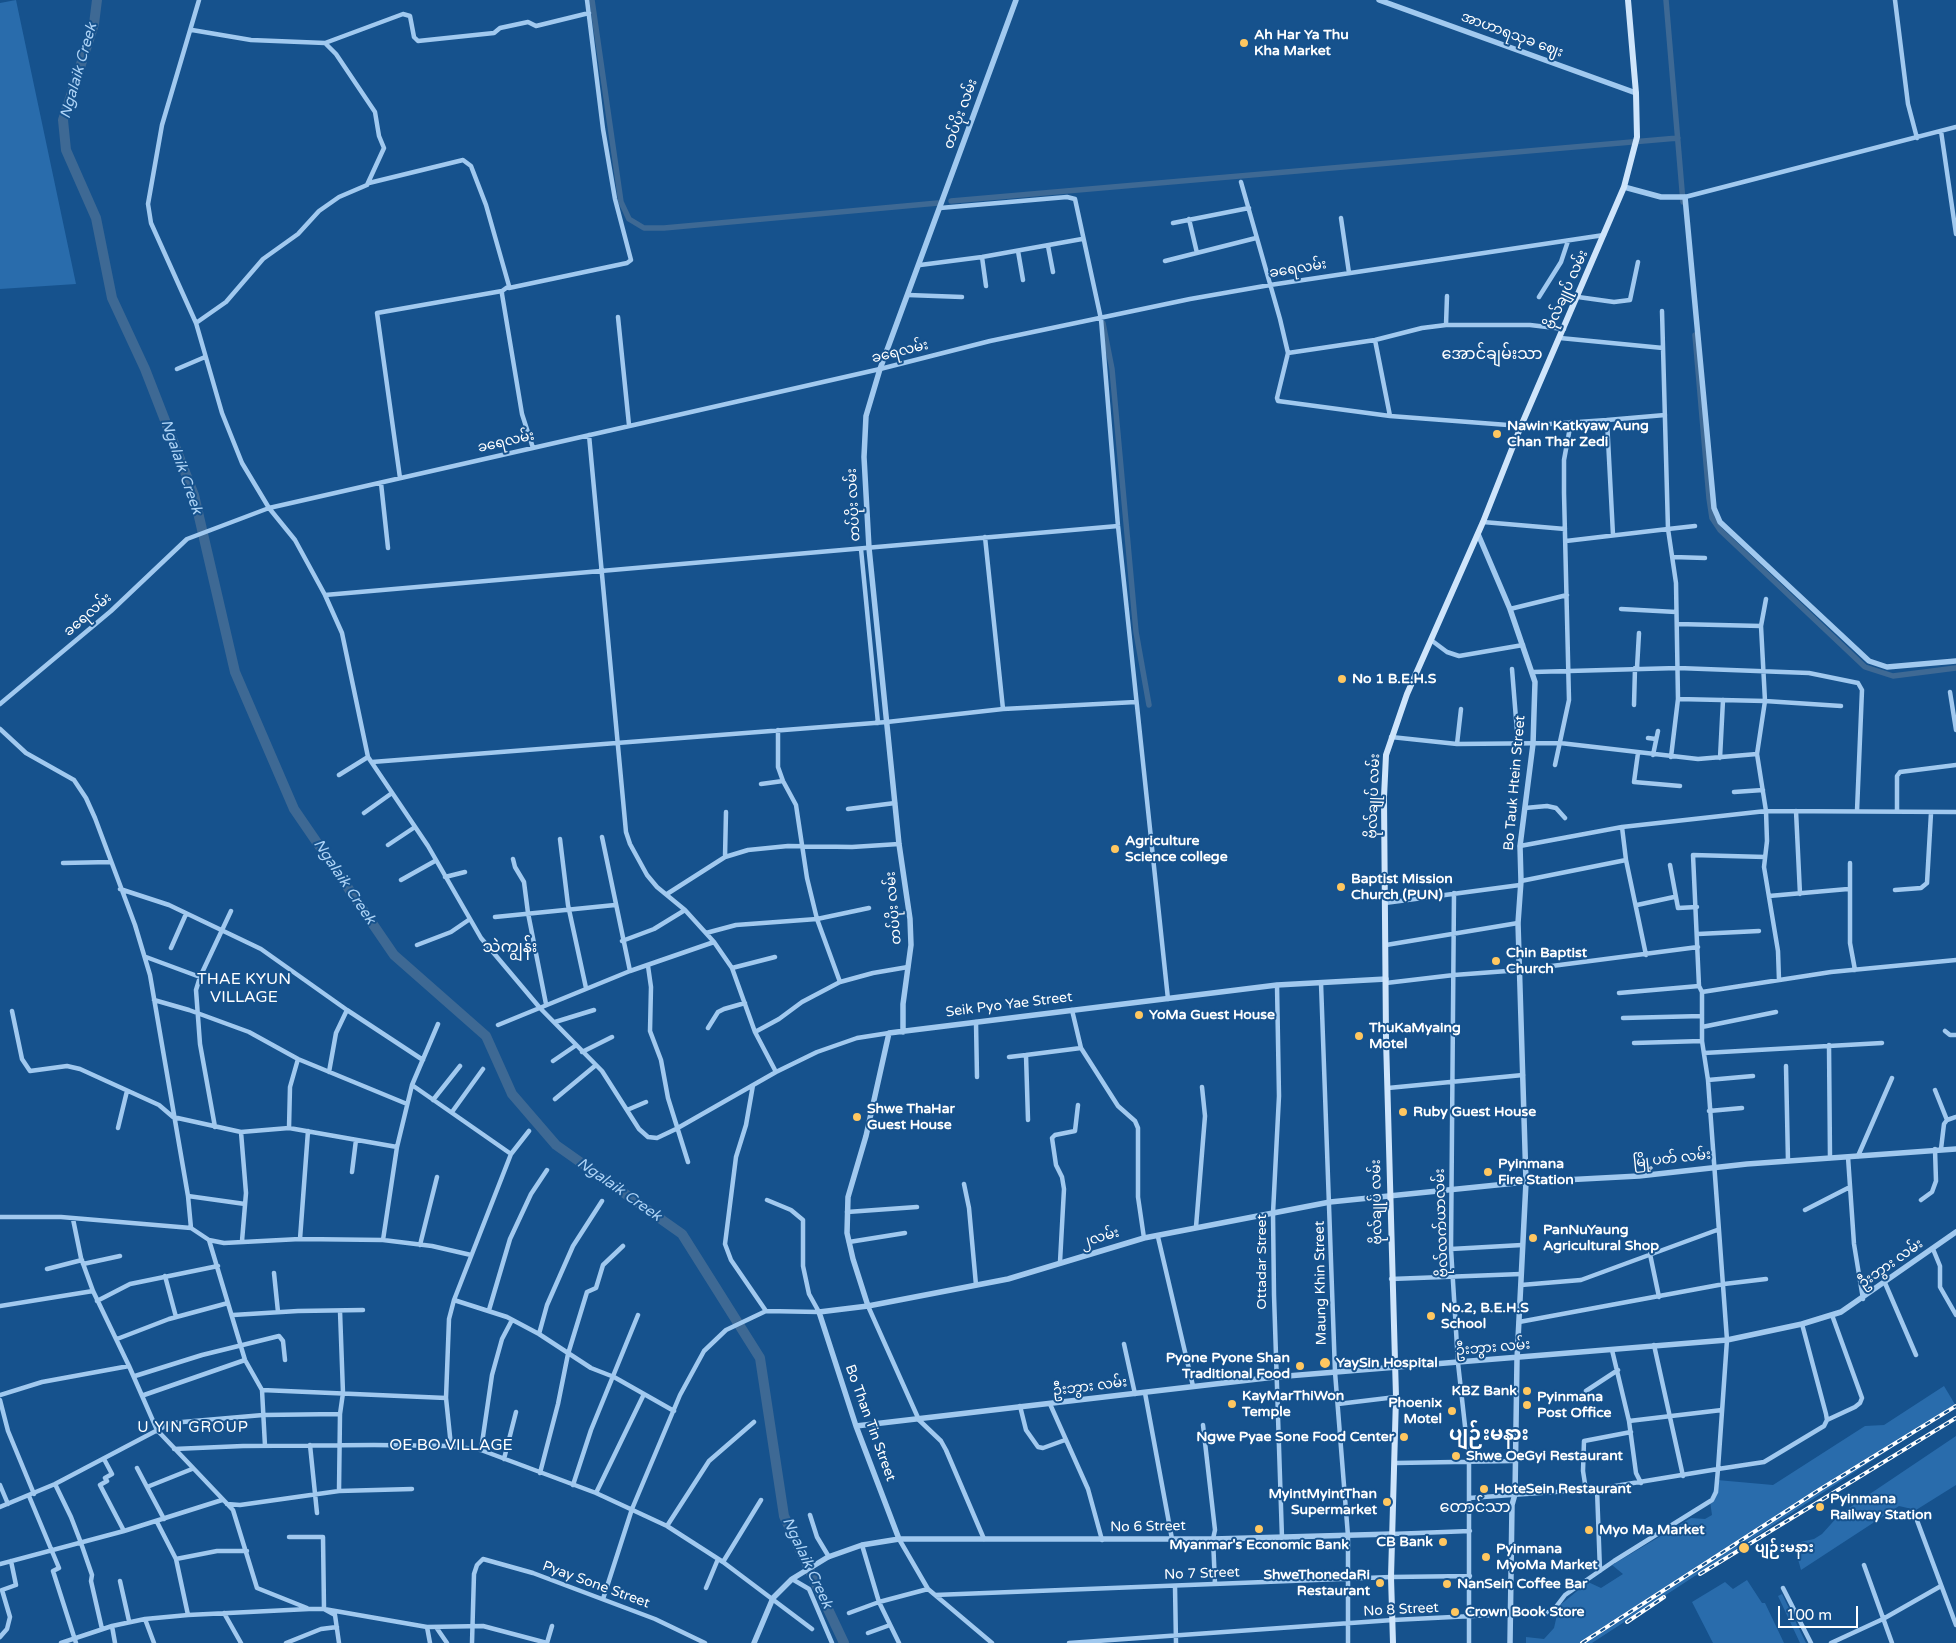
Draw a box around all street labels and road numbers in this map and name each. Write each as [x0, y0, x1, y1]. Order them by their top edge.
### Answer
street label: အာဟာရသုခ ဈေး [1459, 9, 1565, 61]
street label: တပ်ပိုး လမ်း [941, 77, 981, 151]
street label: ဗိုလ်ချုပ် လမ်း [1542, 248, 1592, 332]
street label: ခရေလမ်း [1268, 256, 1328, 282]
street label: ခရေလမ်း [870, 337, 930, 367]
street label: ခရေလမ်း [476, 427, 536, 457]
street label: တပ်ပိုး လမ်း [844, 468, 864, 542]
street label: ခရေလမ်း [61, 590, 115, 640]
street label: Bo Tauk Htein Street [1501, 715, 1529, 851]
street label: ဗိုလ်ချုပ် လမ်း [1364, 753, 1384, 839]
street label: တပ်ပိုး လမ်း [882, 871, 906, 945]
street label: Seik Pyo Yae Street [945, 989, 1073, 1021]
street label: မြို့ပတ် လမ်း [1632, 1147, 1712, 1171]
street label: ဗိုလ်ချုပ် လမ်း [1368, 1159, 1386, 1245]
street label: ဗိုလ်လက်ယာလမ်း [1432, 1168, 1452, 1278]
street label: Ottadar Street [1254, 1214, 1270, 1310]
street label: Maung Khin Street [1312, 1221, 1330, 1345]
street label: ၂လမ်း [1079, 1224, 1121, 1252]
street label: ဦးဘွား လမ်း [1856, 1236, 1926, 1292]
street label: ဦးဘွား လမ်း [1455, 1336, 1531, 1360]
street label: Bo Than Tin Street [841, 1362, 899, 1484]
street label: ဦးဘွား လမ်း [1052, 1374, 1128, 1400]
street label: No 6 Street [1110, 1518, 1186, 1536]
street label: Pyay Sone Street [540, 1558, 652, 1612]
street label: No 7 Street [1164, 1564, 1240, 1584]
street label: No 8 Street [1363, 1600, 1439, 1620]

